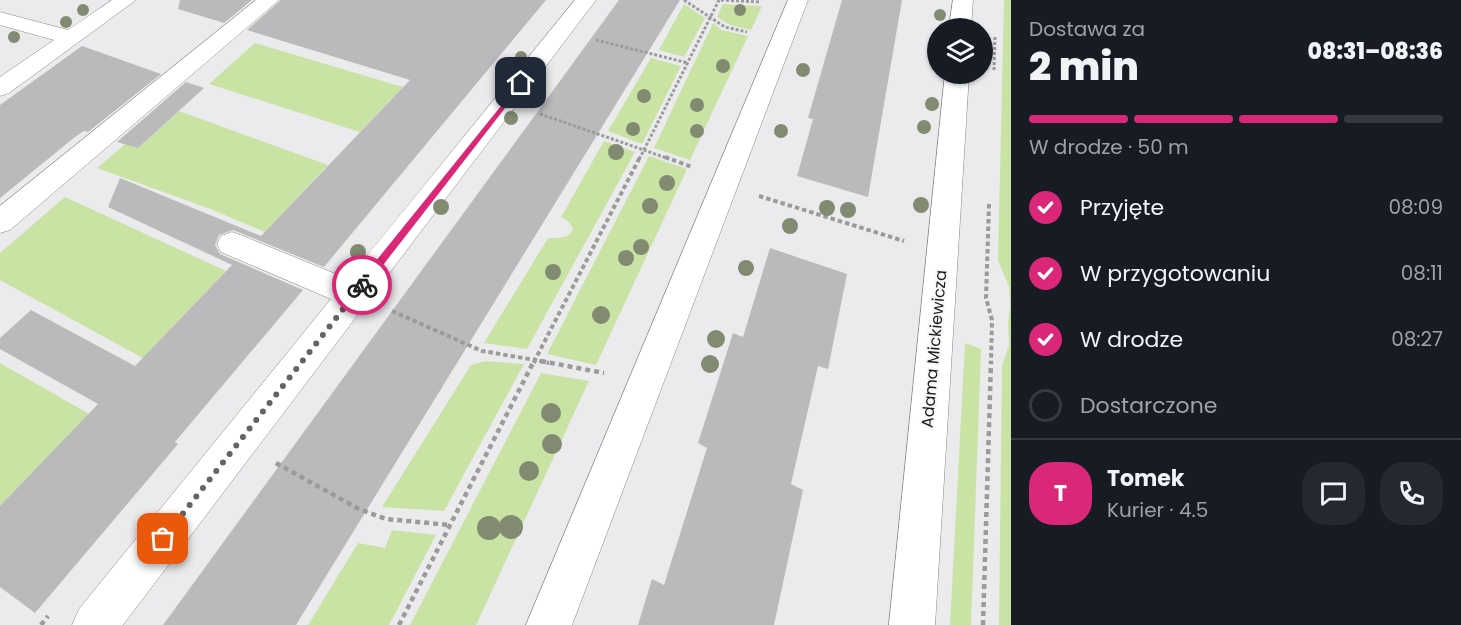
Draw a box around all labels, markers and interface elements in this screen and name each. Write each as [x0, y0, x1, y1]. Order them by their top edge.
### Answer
text: Dostawa za [1029, 15, 1145, 43]
map controls [927, 18, 993, 84]
button: layers [927, 18, 993, 84]
text: 08:31–08:36 [1308, 36, 1443, 67]
text: 2 min [1029, 39, 1139, 94]
pin [495, 57, 546, 108]
icon: home [504, 66, 537, 99]
text: W drodze · 50 m [1029, 133, 1189, 161]
icon: check [1029, 191, 1062, 224]
text: Przyjęte [1080, 192, 1164, 223]
text: 08:09 [1388, 193, 1443, 221]
courier [332, 255, 392, 315]
icon: check [1029, 257, 1062, 290]
text: W przygotowaniu [1080, 258, 1270, 289]
text: 08:11 [1401, 259, 1443, 287]
icon: bike [346, 269, 379, 302]
street label: Adama Mickiewicza [916, 269, 952, 429]
icon: check [1029, 323, 1062, 356]
text: W drodze [1080, 324, 1183, 355]
text: 08:27 [1391, 325, 1443, 353]
text: Dostarczone [1080, 390, 1217, 421]
button: chat [1302, 462, 1365, 525]
button: phone [1380, 462, 1443, 525]
text: Tomek [1107, 463, 1184, 494]
text: T [1054, 478, 1067, 509]
text: Kurier · 4.5 [1107, 496, 1208, 524]
pin [137, 513, 188, 564]
icon: bag [146, 522, 179, 555]

